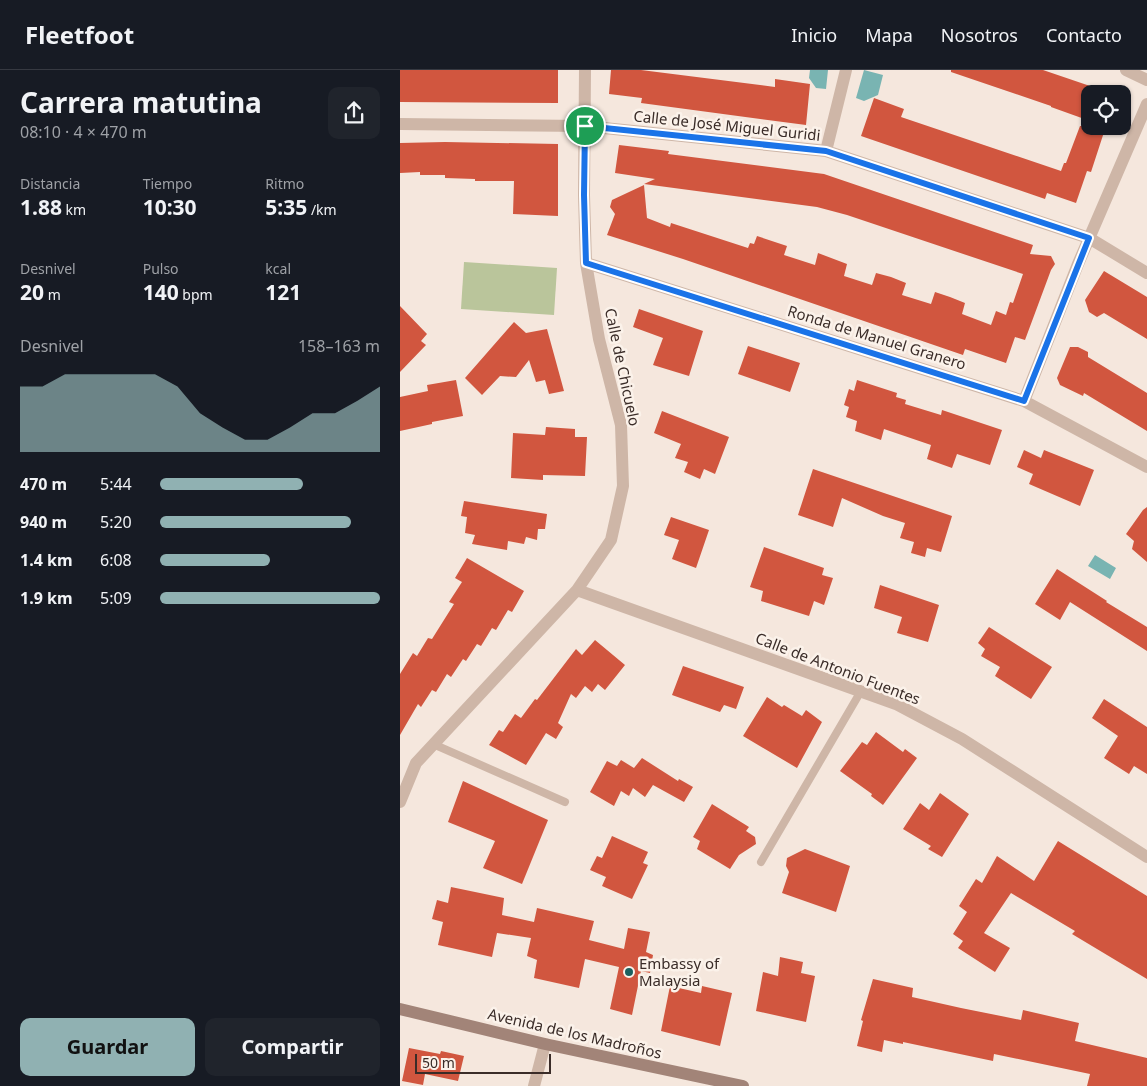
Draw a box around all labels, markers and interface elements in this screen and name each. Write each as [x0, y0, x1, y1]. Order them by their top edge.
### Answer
text: Fleetfoot [25, 18, 134, 51]
text: Inicio [791, 23, 837, 47]
text: Mapa [865, 23, 913, 47]
text: Nosotros [941, 23, 1018, 47]
text: Contacto [1046, 23, 1122, 47]
text: Carrera matutina [20, 83, 262, 121]
map controls [1081, 85, 1131, 135]
button: locate [1081, 85, 1131, 135]
button: share [328, 87, 380, 139]
pin [564, 105, 606, 147]
street label: Calle de José Miguel Guridi [633, 105, 821, 145]
icon: arrive [571, 112, 599, 140]
text: 08:10 · 4 × 470 m [20, 121, 147, 143]
text: Distancia [20, 174, 80, 193]
text: Tiempo [143, 174, 192, 193]
text: Ritmo [265, 174, 304, 193]
text: 1.88 [20, 193, 62, 221]
text: 10:30 [143, 193, 197, 221]
text: 5:35 [265, 193, 307, 221]
text: km [62, 200, 86, 219]
text: /km [307, 200, 337, 219]
text: Desnivel [20, 259, 76, 278]
text: Pulso [143, 259, 179, 278]
text: kcal [265, 259, 291, 278]
text: 20 [20, 278, 44, 306]
text: 140 [143, 278, 179, 306]
text: 121 [265, 278, 301, 306]
text: m [44, 285, 61, 304]
text: bpm [179, 285, 213, 304]
street label: Ronda de Manuel Granero [785, 300, 969, 374]
street label: Calle de Chicuelo [601, 306, 645, 428]
text: Desnivel [20, 335, 84, 357]
text: 158–163 m [298, 335, 380, 357]
text: 470 m [20, 473, 67, 495]
text: 5:44 [100, 473, 132, 495]
text: 940 m [20, 511, 67, 533]
text: 5:20 [100, 511, 132, 533]
text: 1.4 km [20, 549, 72, 571]
text: 6:08 [100, 549, 132, 571]
text: 1.9 km [20, 587, 72, 609]
text: 5:09 [100, 587, 132, 609]
street label: Calle de Antonio Fuentes [753, 627, 923, 709]
place label: Embassy of Malaysia [639, 953, 720, 990]
marker: Embassy of Malaysia [623, 966, 635, 978]
street label: Avenida de los Madroños [486, 1003, 664, 1063]
button: Guardar [20, 1018, 195, 1076]
button: Compartir [205, 1018, 380, 1076]
scale bar [415, 1051, 551, 1074]
text: 50 m [422, 1053, 455, 1072]

